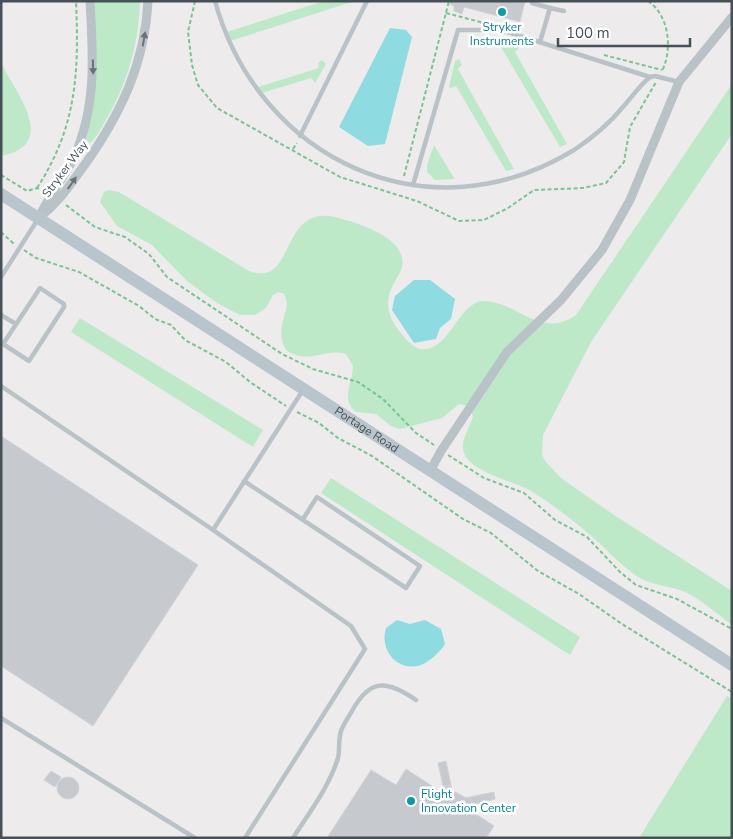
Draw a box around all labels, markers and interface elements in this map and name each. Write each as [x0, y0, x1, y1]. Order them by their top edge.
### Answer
marker: Stryker Instruments [496, 6, 508, 18]
scale bar [558, 15, 690, 47]
place label: Stryker Instruments [470, 19, 534, 49]
text: 100 m [566, 23, 610, 43]
one-way arrow [141, 31, 149, 47]
one-way arrow [89, 60, 97, 76]
street label: Stryker Way [38, 137, 92, 201]
one-way arrow [67, 176, 77, 190]
street label: Portage Road [331, 403, 402, 456]
place label: Flight Innovation Center [421, 786, 517, 816]
marker: Flight Innovation Center [405, 795, 417, 807]

